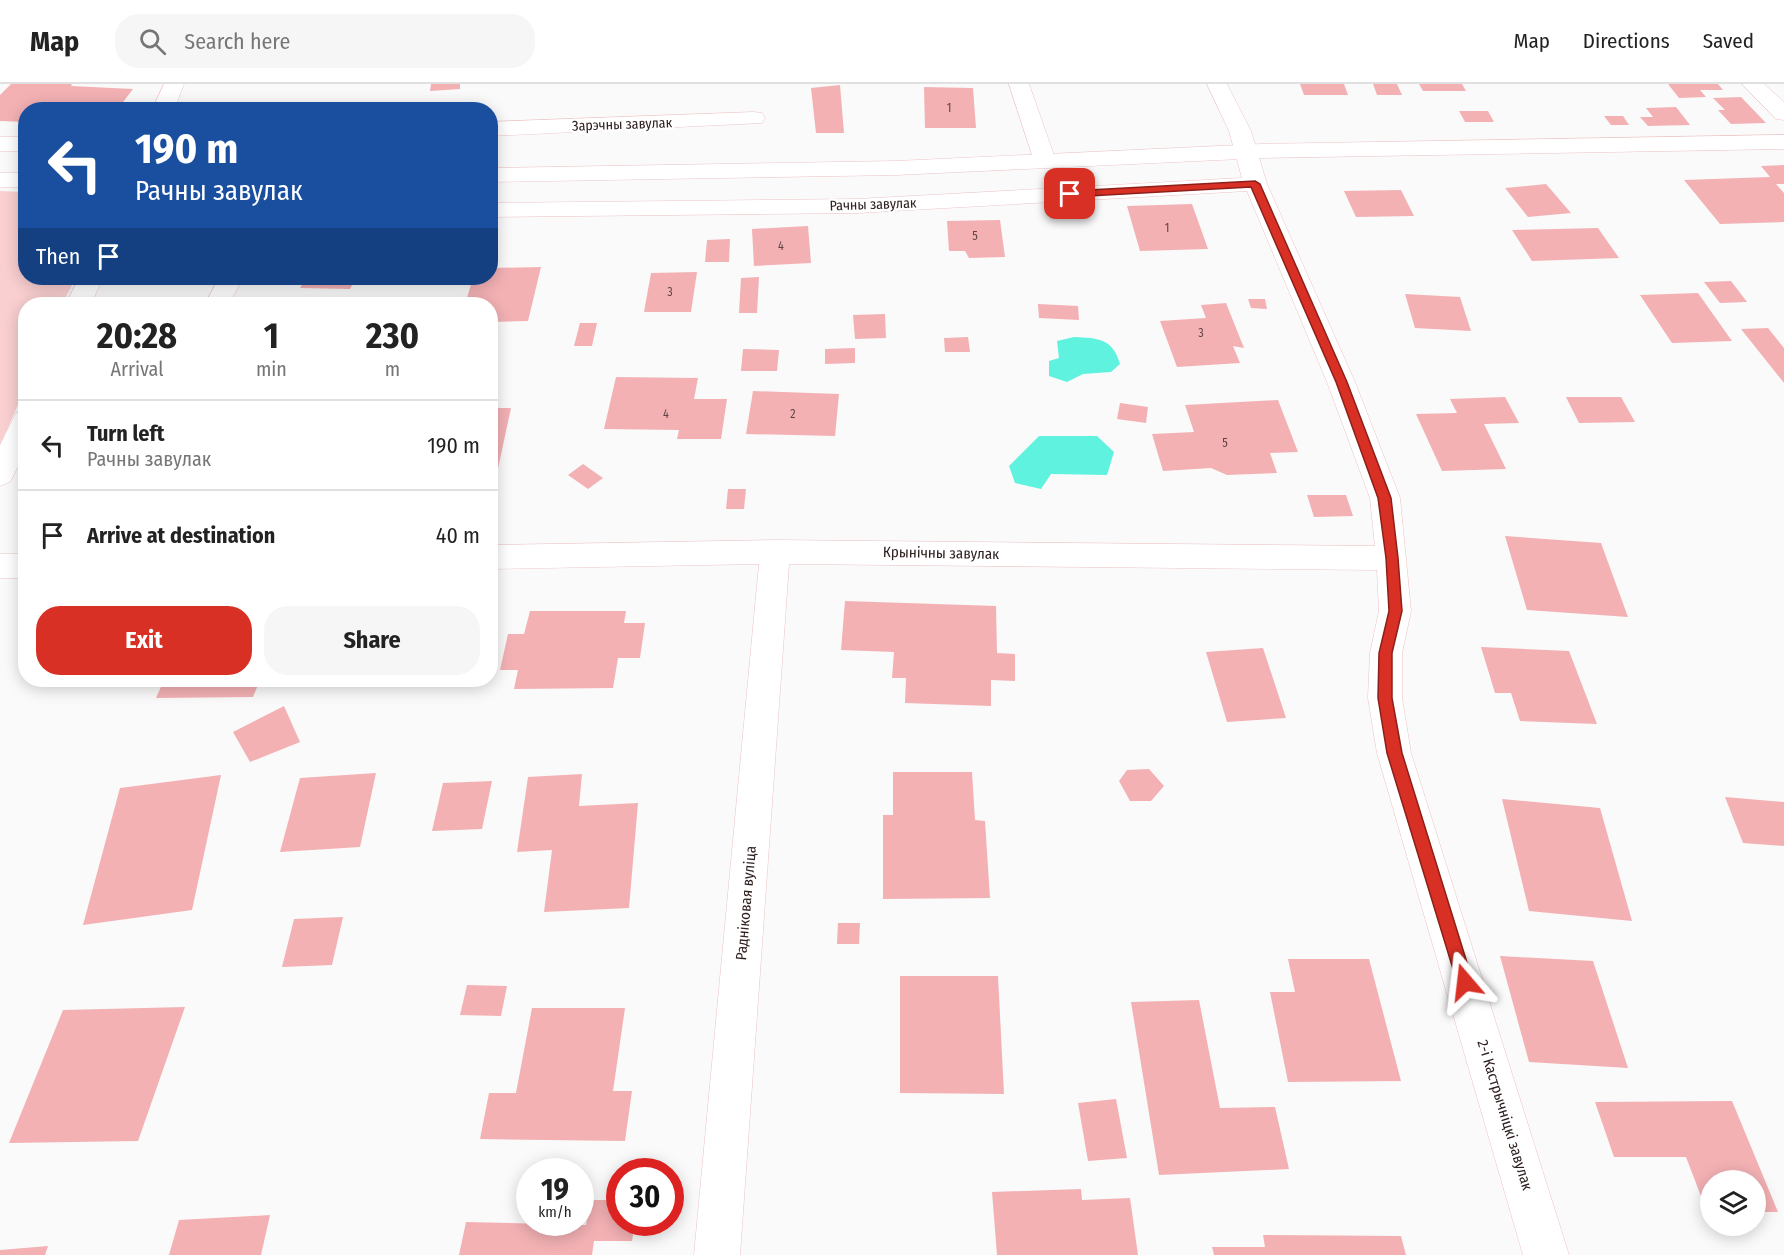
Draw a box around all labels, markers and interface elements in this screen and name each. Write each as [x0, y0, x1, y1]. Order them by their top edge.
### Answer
search box [115, 14, 535, 68]
text: Map [30, 25, 79, 58]
icon: search [136, 25, 169, 58]
text: Search here [184, 28, 290, 55]
text: Map [1513, 28, 1550, 54]
text: Directions [1583, 28, 1670, 54]
text: Saved [1703, 28, 1754, 54]
house number: 1 [947, 101, 951, 115]
street label: Зарэчны завулак [572, 114, 673, 135]
text: 190 m [135, 124, 238, 174]
icon: left [36, 126, 114, 204]
pin [1044, 168, 1095, 219]
text: Рачны завулак [135, 175, 303, 207]
icon: arrive [1053, 177, 1086, 210]
street label: Рачны завулак [829, 194, 917, 215]
house number: 1 [1165, 221, 1169, 235]
house number: 5 [972, 229, 978, 243]
house number: 4 [778, 239, 784, 253]
icon: arrive [92, 240, 125, 273]
text: Then [36, 243, 80, 270]
house number: 3 [667, 285, 673, 299]
text: 20:28 [97, 314, 177, 358]
text: 1 [264, 314, 279, 358]
text: 230 [366, 314, 419, 358]
house number: 3 [1198, 326, 1204, 340]
text: Arrival [110, 357, 163, 381]
text: min [256, 357, 287, 381]
text: m [385, 357, 400, 381]
house number: 4 [663, 407, 669, 421]
house number: 2 [790, 407, 796, 421]
text: Turn left [87, 420, 165, 447]
icon: left [36, 429, 69, 462]
text: 190 m [427, 432, 480, 459]
house number: 5 [1222, 436, 1228, 450]
text: Рачны завулак [87, 447, 211, 471]
icon: arrive [36, 519, 69, 552]
text: Arrive at destination [87, 522, 275, 549]
text: 40 m [436, 522, 480, 549]
street label: Крынічны завулак [883, 543, 999, 563]
button: Exit [36, 606, 252, 675]
button: Share [264, 606, 480, 675]
street label: Радніковая вуліца [732, 845, 760, 961]
position arrow [1433, 950, 1497, 1014]
street label: 2-і Кастрычніцкі завулак [1474, 1038, 1536, 1192]
speed limit sign: 30 [606, 1158, 684, 1236]
map controls [1700, 1170, 1766, 1236]
button: layers [1700, 1170, 1766, 1236]
text: 19 [541, 1172, 569, 1208]
text: km/h [538, 1203, 572, 1221]

